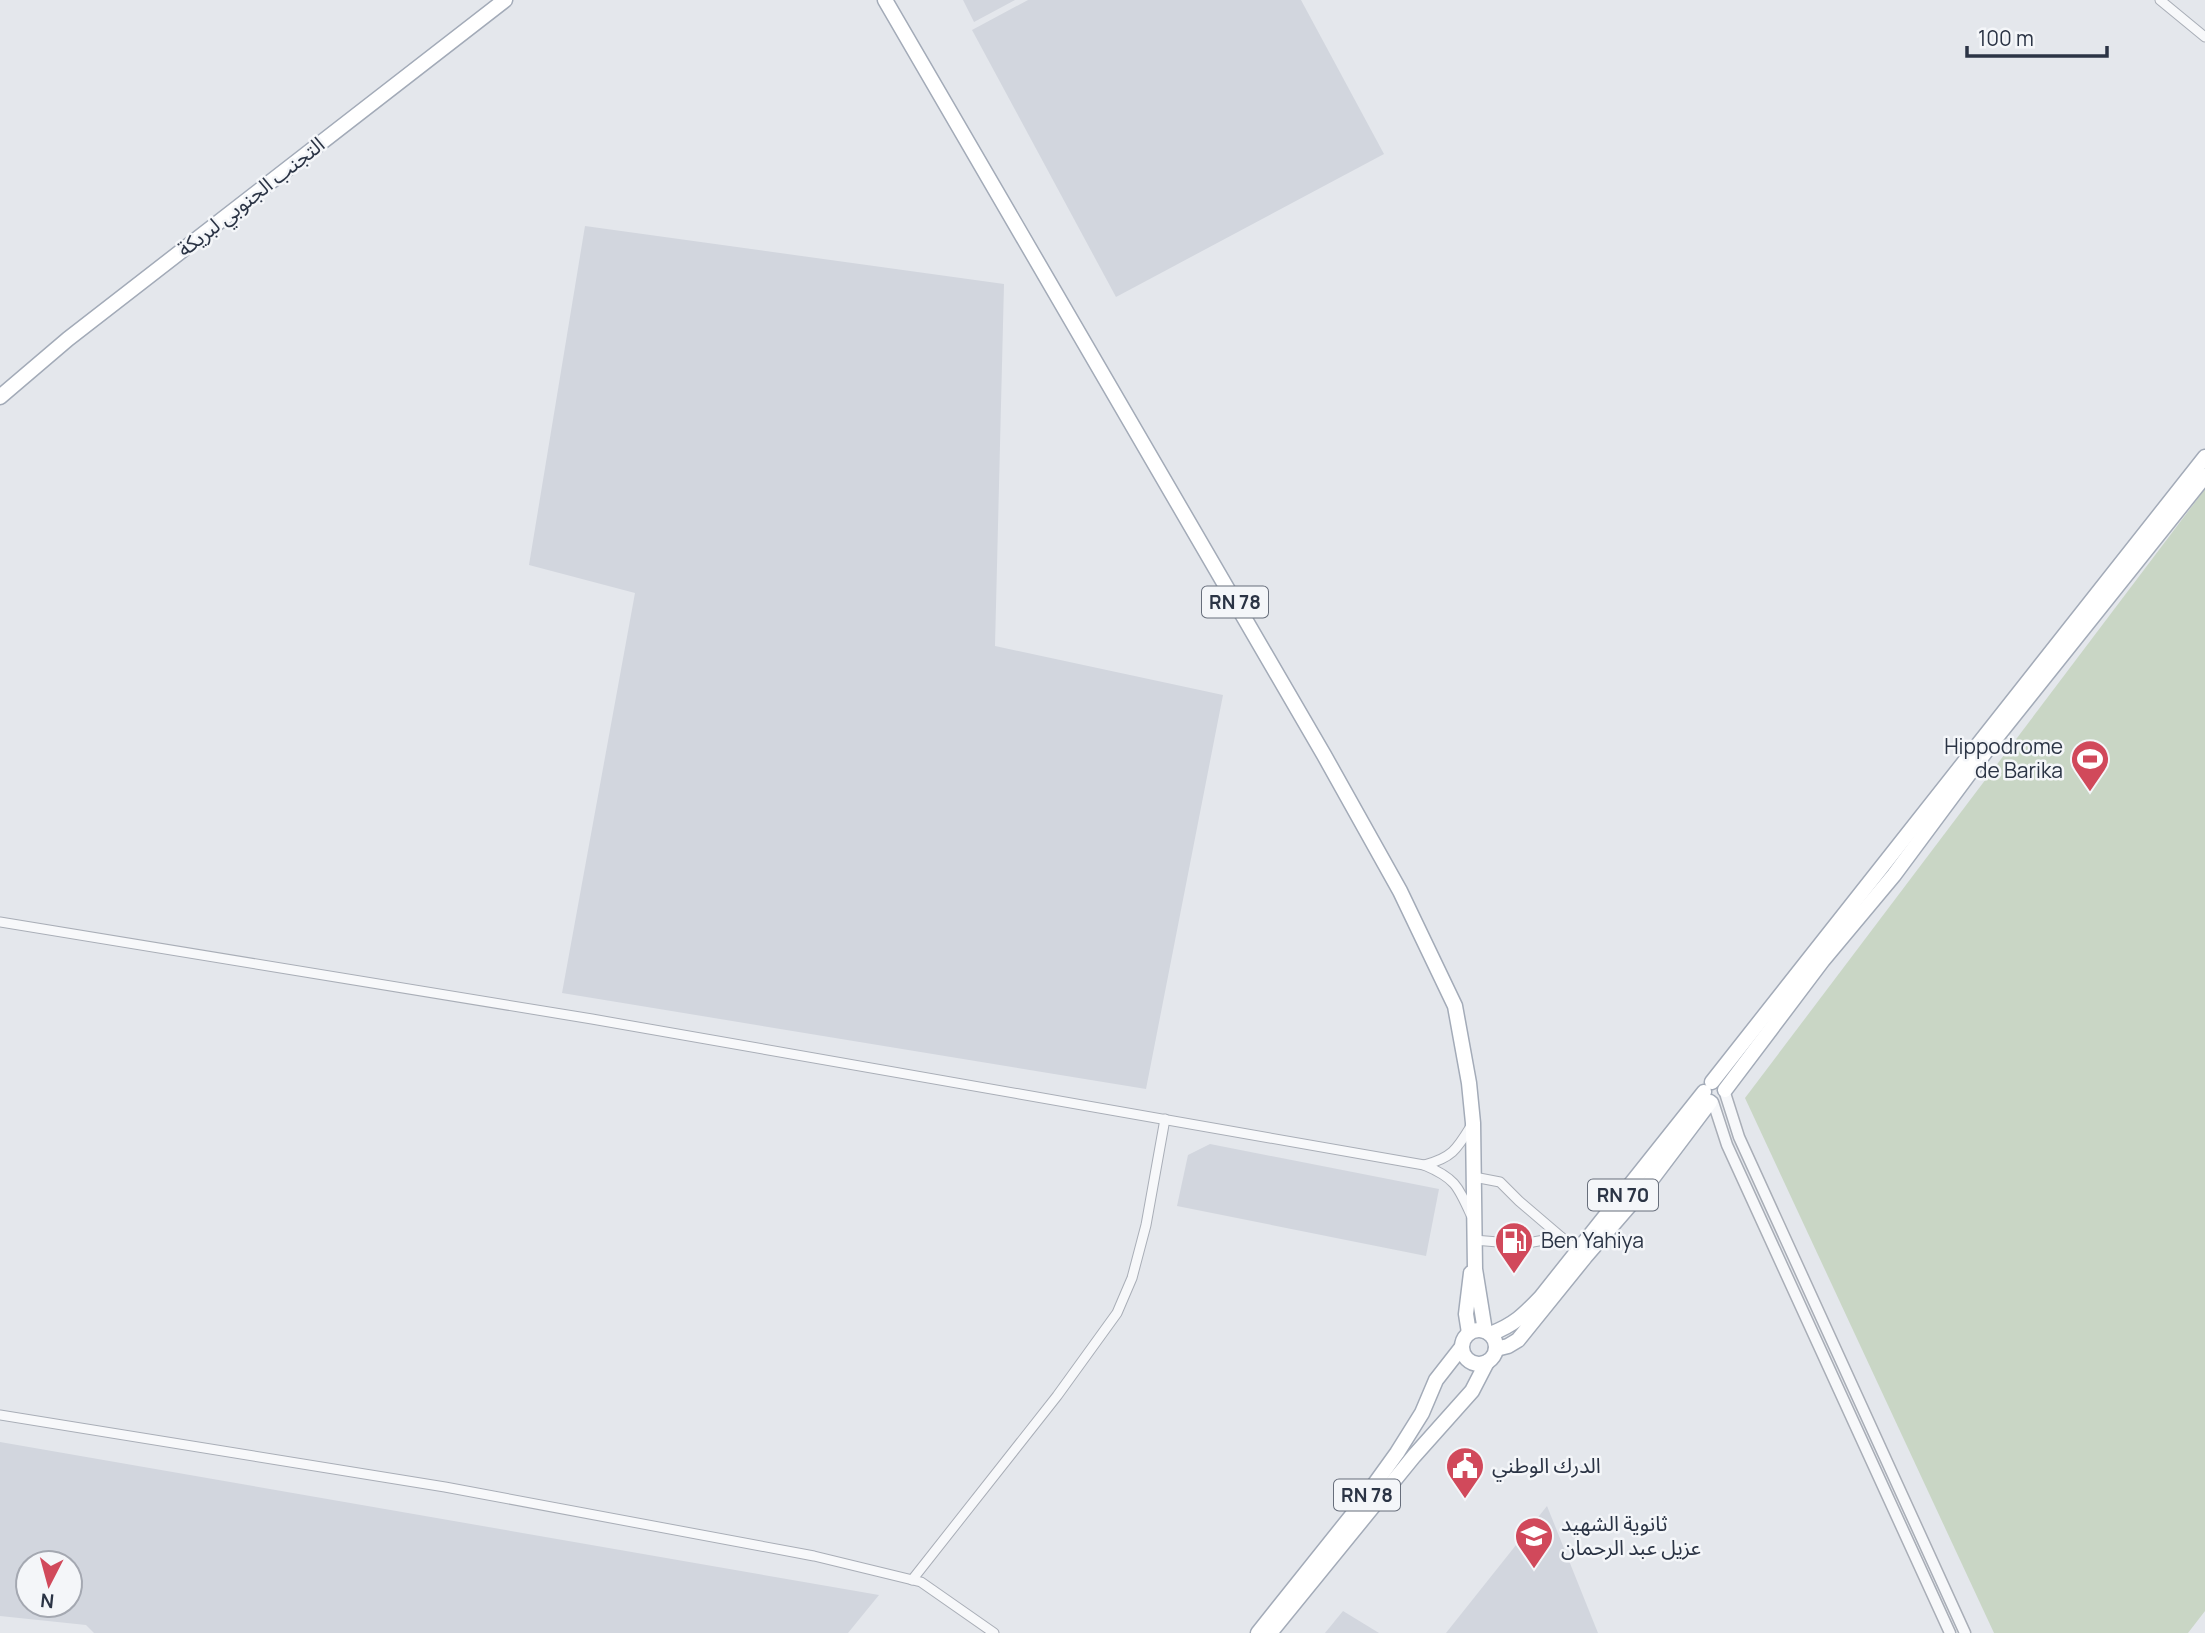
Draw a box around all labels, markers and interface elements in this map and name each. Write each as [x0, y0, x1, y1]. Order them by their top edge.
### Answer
scale bar [1967, 14, 2107, 58]
text: 100 m [1978, 24, 2034, 52]
street label: التجنب الجنوبي لبريكة [171, 130, 332, 265]
road number: RN 78 [1202, 586, 1268, 618]
place label: Hippodrome de Barika [1944, 732, 2063, 784]
sports icon: Hippodrome de Barika [2069, 738, 2111, 793]
road number: RN 70 [1588, 1180, 1658, 1210]
fuel station icon: Ben Yahiya [1493, 1220, 1535, 1275]
place label: Ben Yahiya [1541, 1226, 1644, 1254]
public building icon: الدرك الوطني [1444, 1445, 1486, 1500]
place label: الدرك الوطني [1492, 1451, 1601, 1482]
road number: RN 78 [1334, 1480, 1400, 1511]
place label: ثانوية الشهيد عزيل عبد الرحمان [1561, 1509, 1701, 1561]
school or university icon: ثانوية الشهيد عزيل عبد الرحمان [1513, 1515, 1555, 1570]
north arrow [14, 1549, 84, 1619]
text: N [39, 1587, 55, 1615]

